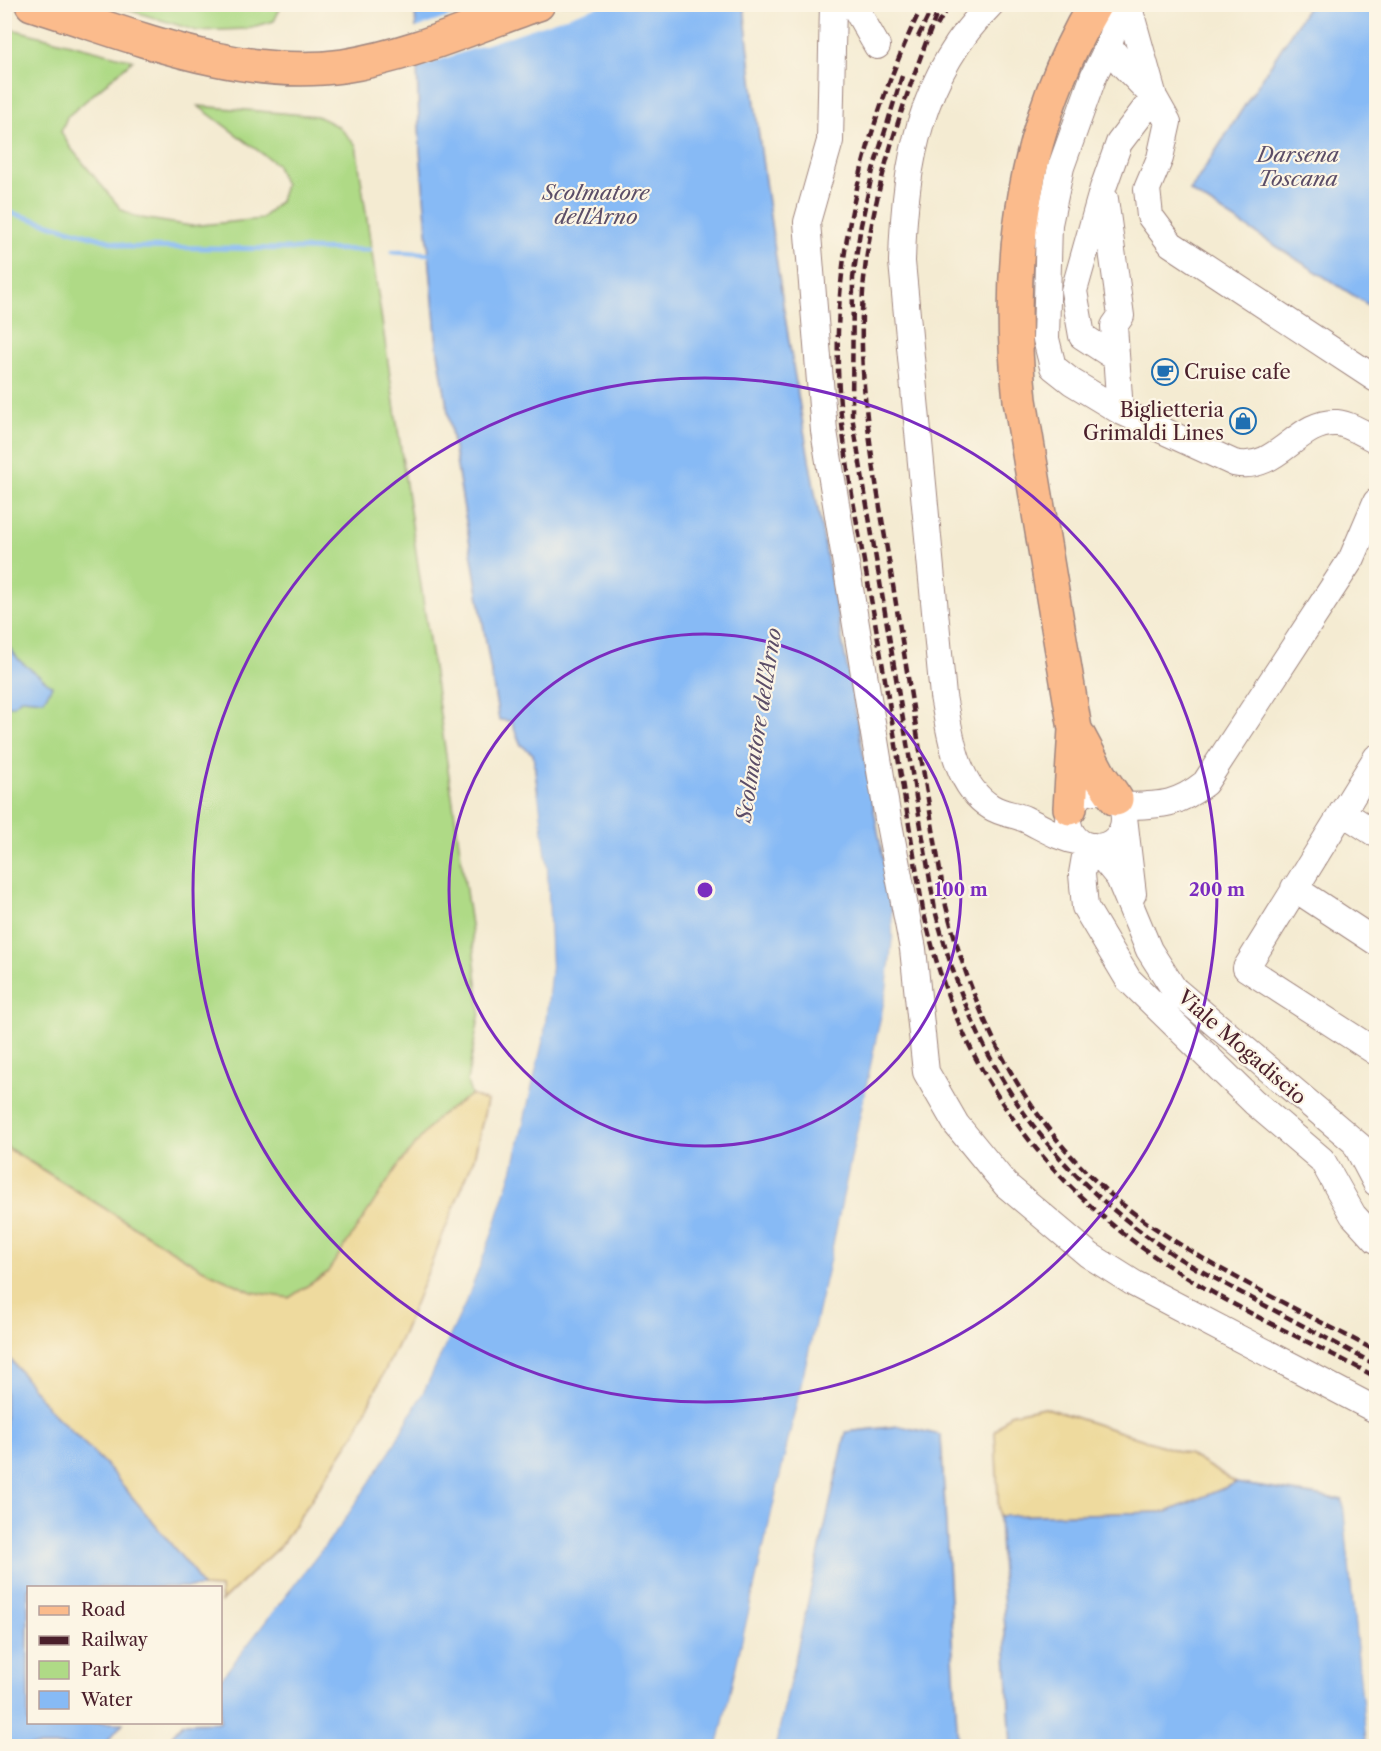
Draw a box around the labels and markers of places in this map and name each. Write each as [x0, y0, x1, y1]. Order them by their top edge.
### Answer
cafe icon: Cruise cafe [1150, 357, 1180, 387]
place label: Cruise cafe [1184, 360, 1291, 384]
place label: Biglietteria Grimaldi Lines [1083, 398, 1224, 445]
shop icon: Biglietteria Grimaldi Lines [1228, 406, 1258, 436]
centre of rings [695, 880, 715, 900]

